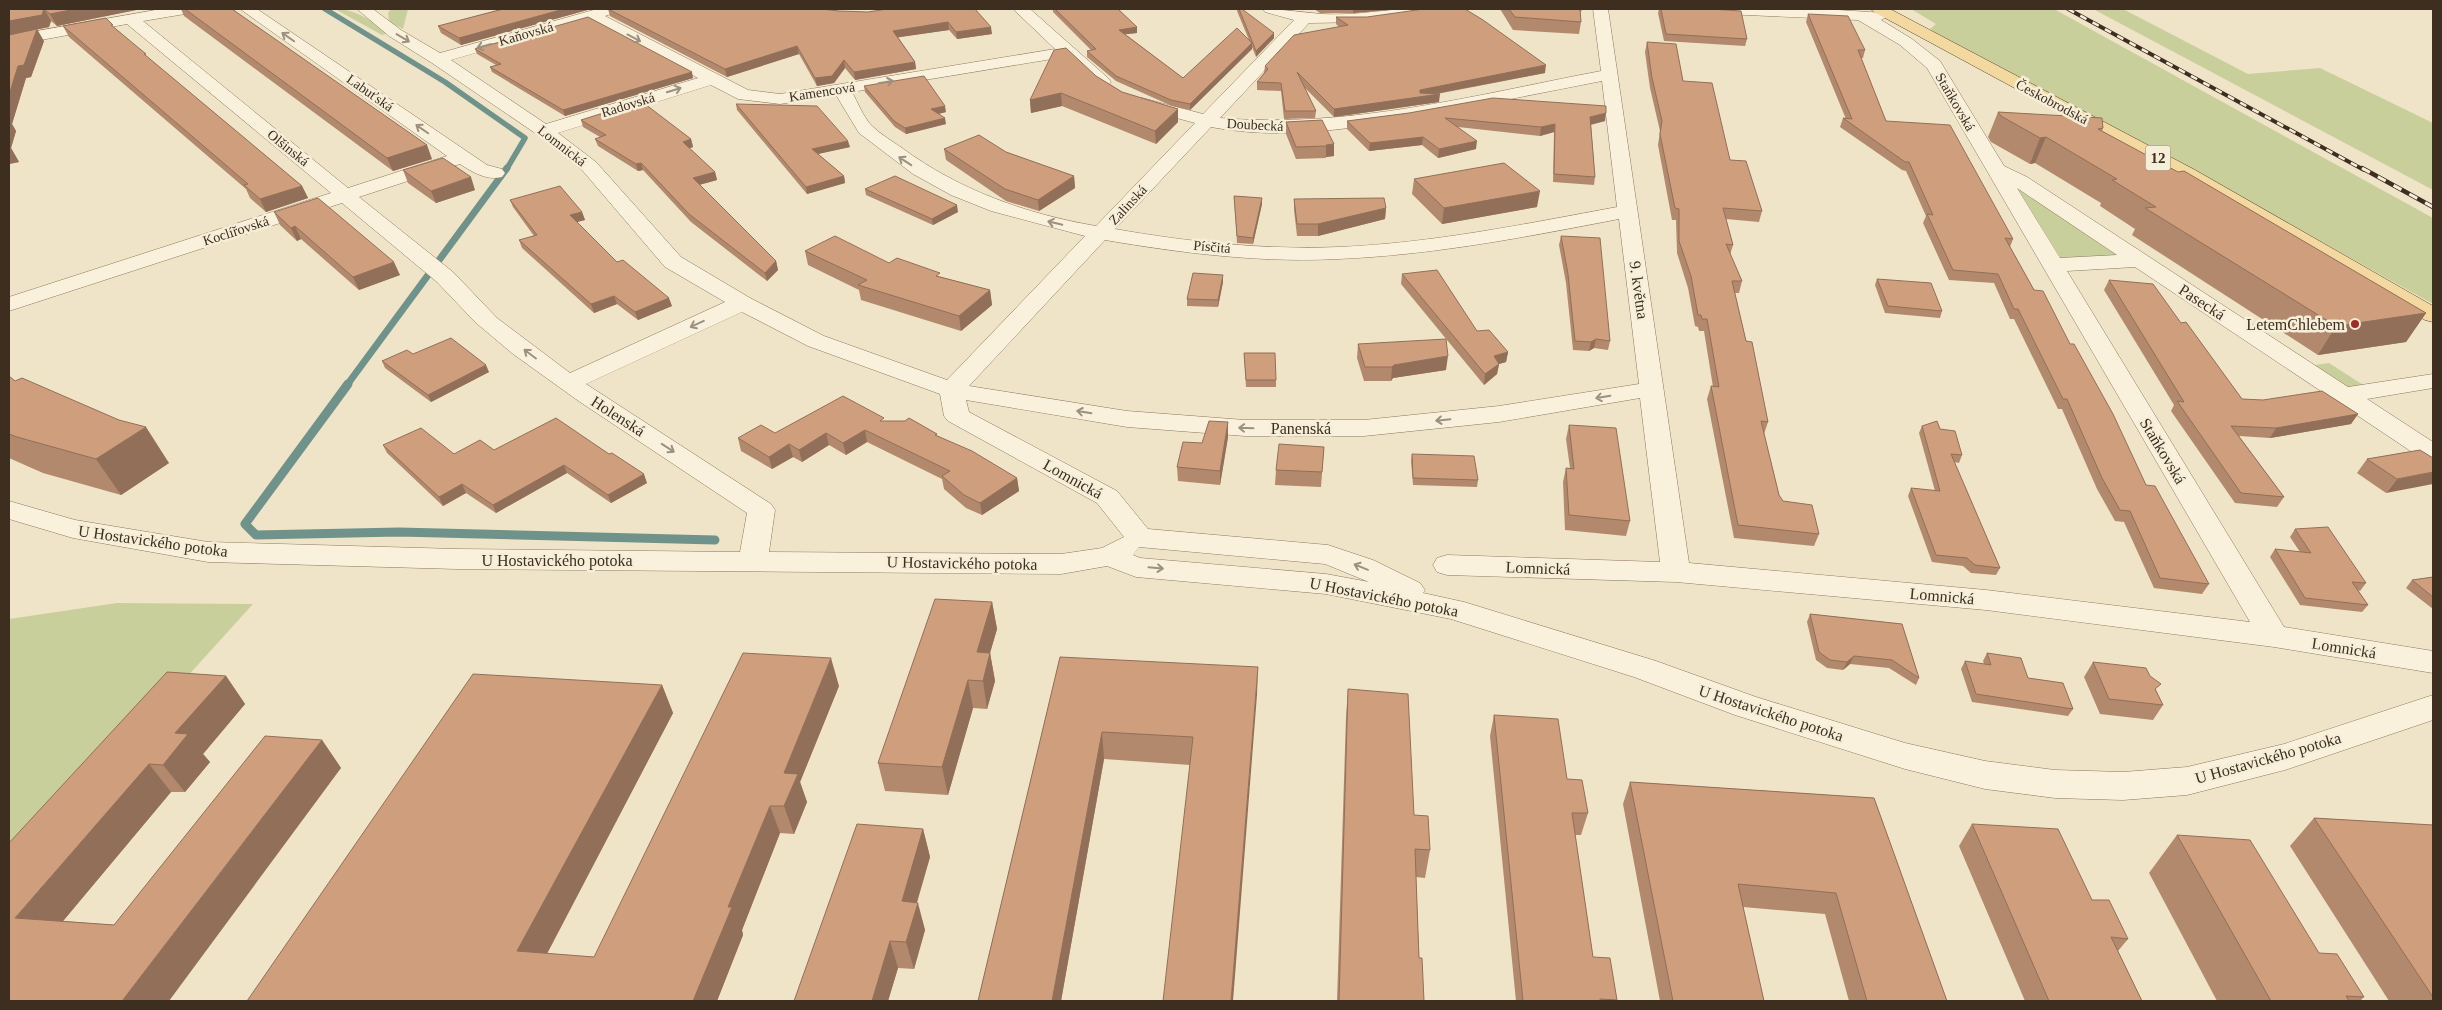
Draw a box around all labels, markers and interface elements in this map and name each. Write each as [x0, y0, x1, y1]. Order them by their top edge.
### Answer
street label: Kaňovská [497, 19, 556, 49]
one-way arrow [281, 32, 295, 42]
one-way arrow [395, 33, 409, 43]
one-way arrow [626, 34, 641, 43]
one-way arrow [476, 41, 492, 51]
street label: Staňkovská [1932, 70, 1978, 134]
street label: Labuťská [344, 72, 397, 115]
one-way arrow [877, 76, 893, 86]
street label: Českobrodská [2013, 76, 2092, 128]
street label: Kamencová [788, 79, 857, 105]
one-way arrow [666, 85, 682, 95]
street label: Radovská [599, 90, 657, 120]
street label: Doubecká [1226, 116, 1285, 134]
street label: Lomnická [535, 123, 590, 170]
one-way arrow [415, 124, 429, 134]
street label: Olšinská [264, 127, 312, 170]
road number: 12 [2146, 146, 2170, 170]
one-way arrow [899, 156, 913, 166]
street label: Zalinská [1106, 182, 1150, 228]
street label: Koclířovská [201, 213, 272, 249]
one-way arrow [1047, 218, 1063, 227]
street label: Písčitá [1193, 238, 1232, 256]
street label: 9. května [1627, 260, 1651, 320]
street label: Pasecká [2176, 281, 2228, 323]
place label: LetemChlebem [2246, 316, 2346, 333]
marker: LetemChlebem [2349, 318, 2361, 330]
one-way arrow [690, 319, 705, 329]
one-way arrow [524, 348, 537, 359]
street label: Holenská [588, 392, 648, 440]
one-way arrow [1596, 392, 1612, 402]
one-way arrow [1076, 406, 1092, 416]
one-way arrow [1435, 415, 1451, 425]
street label: Staňkovská [2137, 415, 2189, 487]
street label: Panenská [1271, 420, 1331, 437]
one-way arrow [1238, 423, 1254, 432]
one-way arrow [661, 443, 675, 454]
street label: Lomnická [1041, 456, 1105, 502]
street label: U Hostavického potoka [77, 522, 229, 561]
street label: U Hostavického potoka [481, 552, 633, 570]
street label: U Hostavického potoka [886, 553, 1038, 574]
street label: Lomnická [1505, 558, 1571, 578]
one-way arrow [1353, 561, 1368, 570]
one-way arrow [1148, 564, 1164, 573]
street label: U Hostavického potoka [1308, 574, 1460, 621]
street label: Lomnická [1909, 585, 1975, 607]
street label: Lomnická [2311, 635, 2377, 661]
street label: U Hostavického potoka [1696, 682, 1845, 745]
street label: U Hostavického potoka [2193, 729, 2343, 788]

